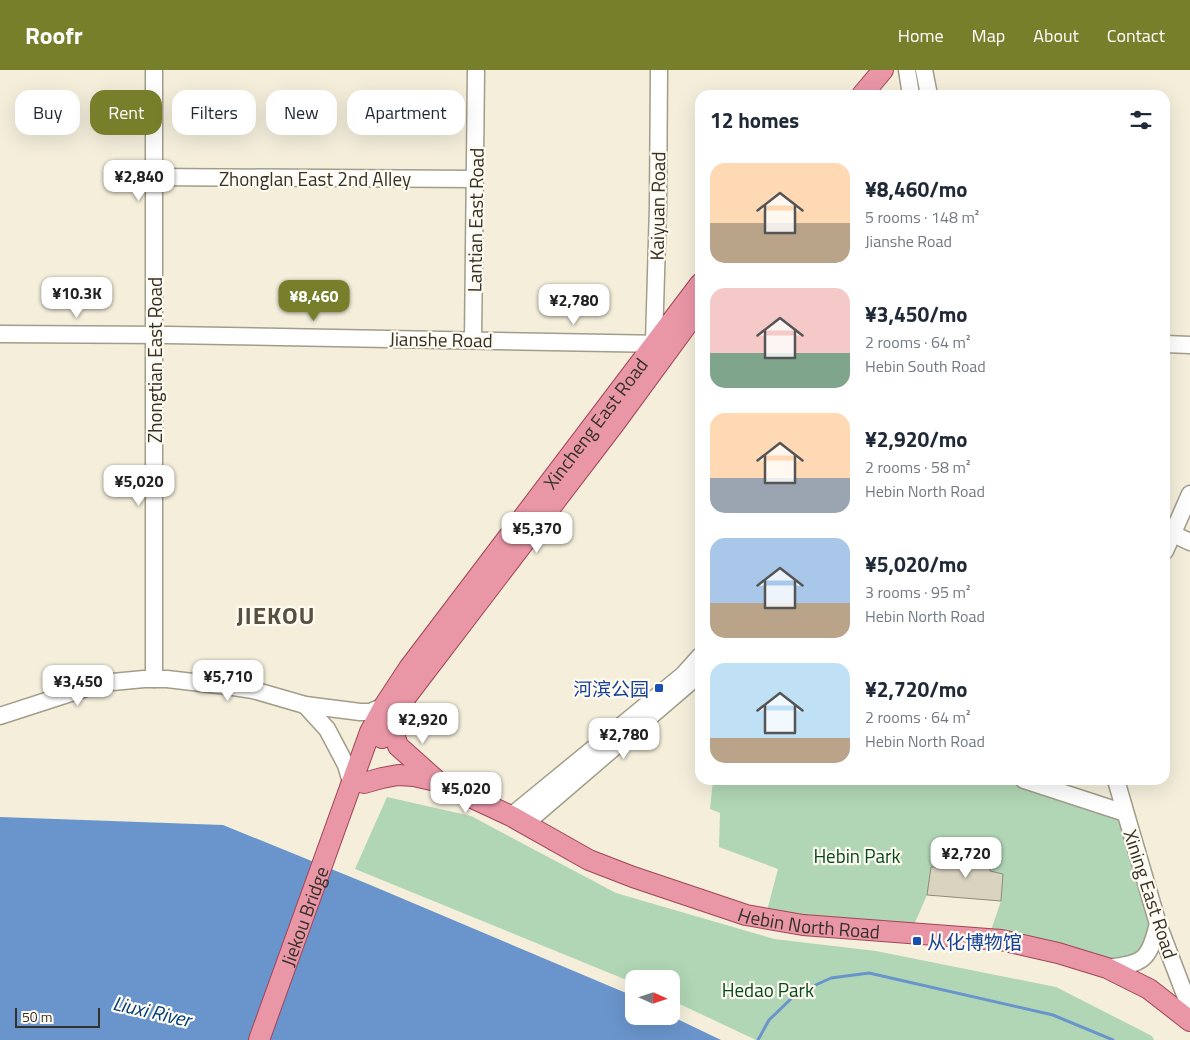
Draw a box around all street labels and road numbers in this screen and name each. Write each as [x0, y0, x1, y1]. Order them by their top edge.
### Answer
street label: Lantian East Road [459, 148, 491, 292]
street label: Kaiyuan Road [642, 151, 672, 261]
street label: Zhonglan East 2nd Alley [219, 164, 411, 193]
street label: Zhongtian East Road [140, 277, 169, 443]
street label: Jianshe Road [389, 324, 493, 354]
street label: Xincheng East Road [535, 351, 654, 495]
street label: Xining East Road [1116, 826, 1186, 962]
street label: Jiekou Bridge [272, 862, 335, 970]
street label: Hebin North Road [734, 899, 881, 945]

